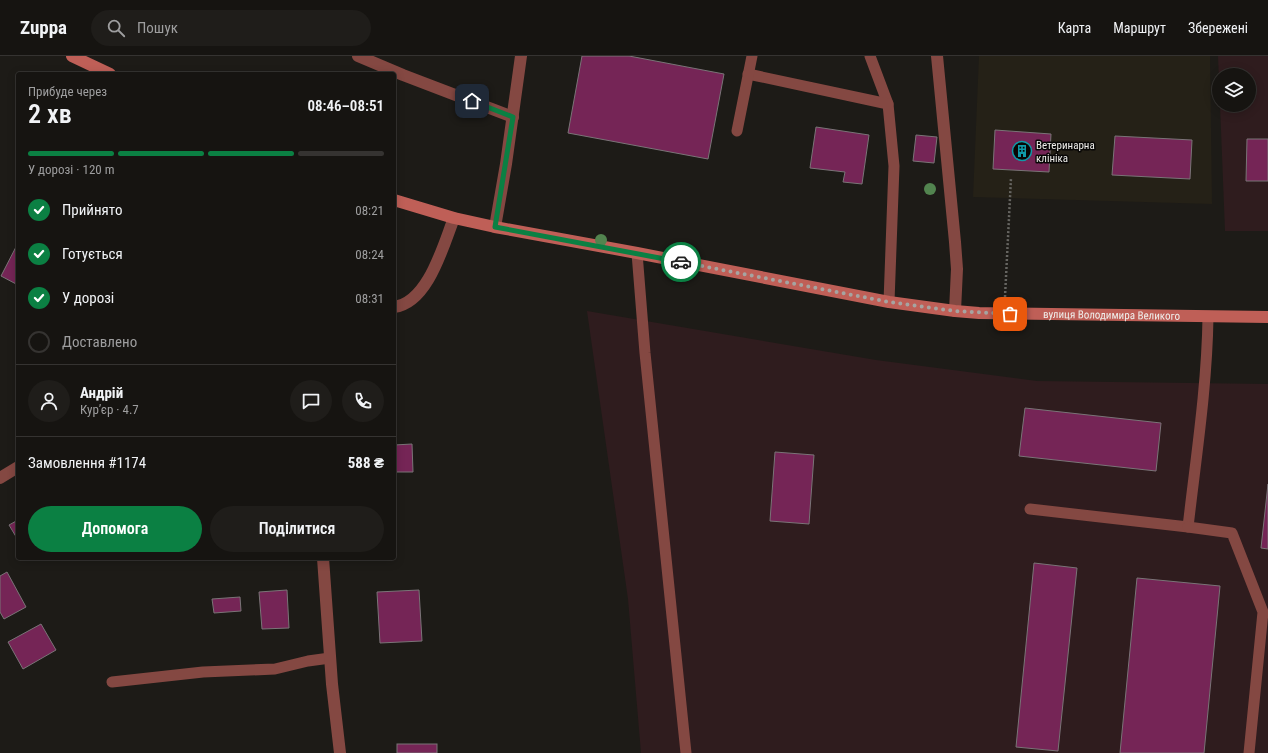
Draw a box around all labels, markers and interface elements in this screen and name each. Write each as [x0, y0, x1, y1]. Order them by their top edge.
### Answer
search box [91, 10, 371, 46]
text: Zuppa [20, 16, 67, 39]
icon: search [105, 17, 127, 39]
text: Пошук [137, 19, 178, 37]
text: Карта [1058, 20, 1091, 36]
text: Маршрут [1113, 20, 1166, 36]
text: Збережені [1188, 20, 1248, 36]
map controls [1212, 68, 1256, 112]
button: layers [1212, 68, 1256, 112]
text: Прибуде через [28, 84, 107, 99]
pin [455, 84, 489, 118]
icon: home [461, 90, 483, 112]
text: 08:46–08:51 [307, 97, 384, 115]
text: 2 хв [28, 99, 72, 129]
place label: Ветеринарна клініка [1036, 139, 1095, 165]
building icon: Ветеринарна клініка [1011, 140, 1033, 162]
text: У дорозі · 120 m [28, 162, 115, 177]
icon: check [28, 199, 50, 221]
text: Прийнято [62, 201, 122, 219]
text: 08:21 [355, 203, 384, 218]
courier [661, 242, 701, 282]
icon: check [28, 243, 50, 265]
text: Готується [62, 245, 123, 263]
text: 08:24 [355, 247, 384, 262]
icon: car [670, 251, 692, 273]
icon: check [28, 287, 50, 309]
text: У дорозі [62, 289, 114, 307]
text: 08:31 [355, 291, 384, 306]
pin [993, 297, 1027, 331]
icon: bag [999, 303, 1021, 325]
street label: вулиця Володимира Великого [1043, 308, 1181, 323]
text: Доставлено [62, 333, 137, 351]
button: person [28, 380, 70, 422]
button: chat [290, 380, 332, 422]
button: phone [342, 380, 384, 422]
text: Андрій [80, 384, 123, 402]
text: Кур’єр · 4.7 [80, 402, 139, 417]
text: Замовлення #1174 [28, 454, 146, 472]
text: 588 ₴ [348, 454, 384, 472]
button: Допомога [28, 506, 202, 552]
button: Поділитися [210, 506, 384, 552]

